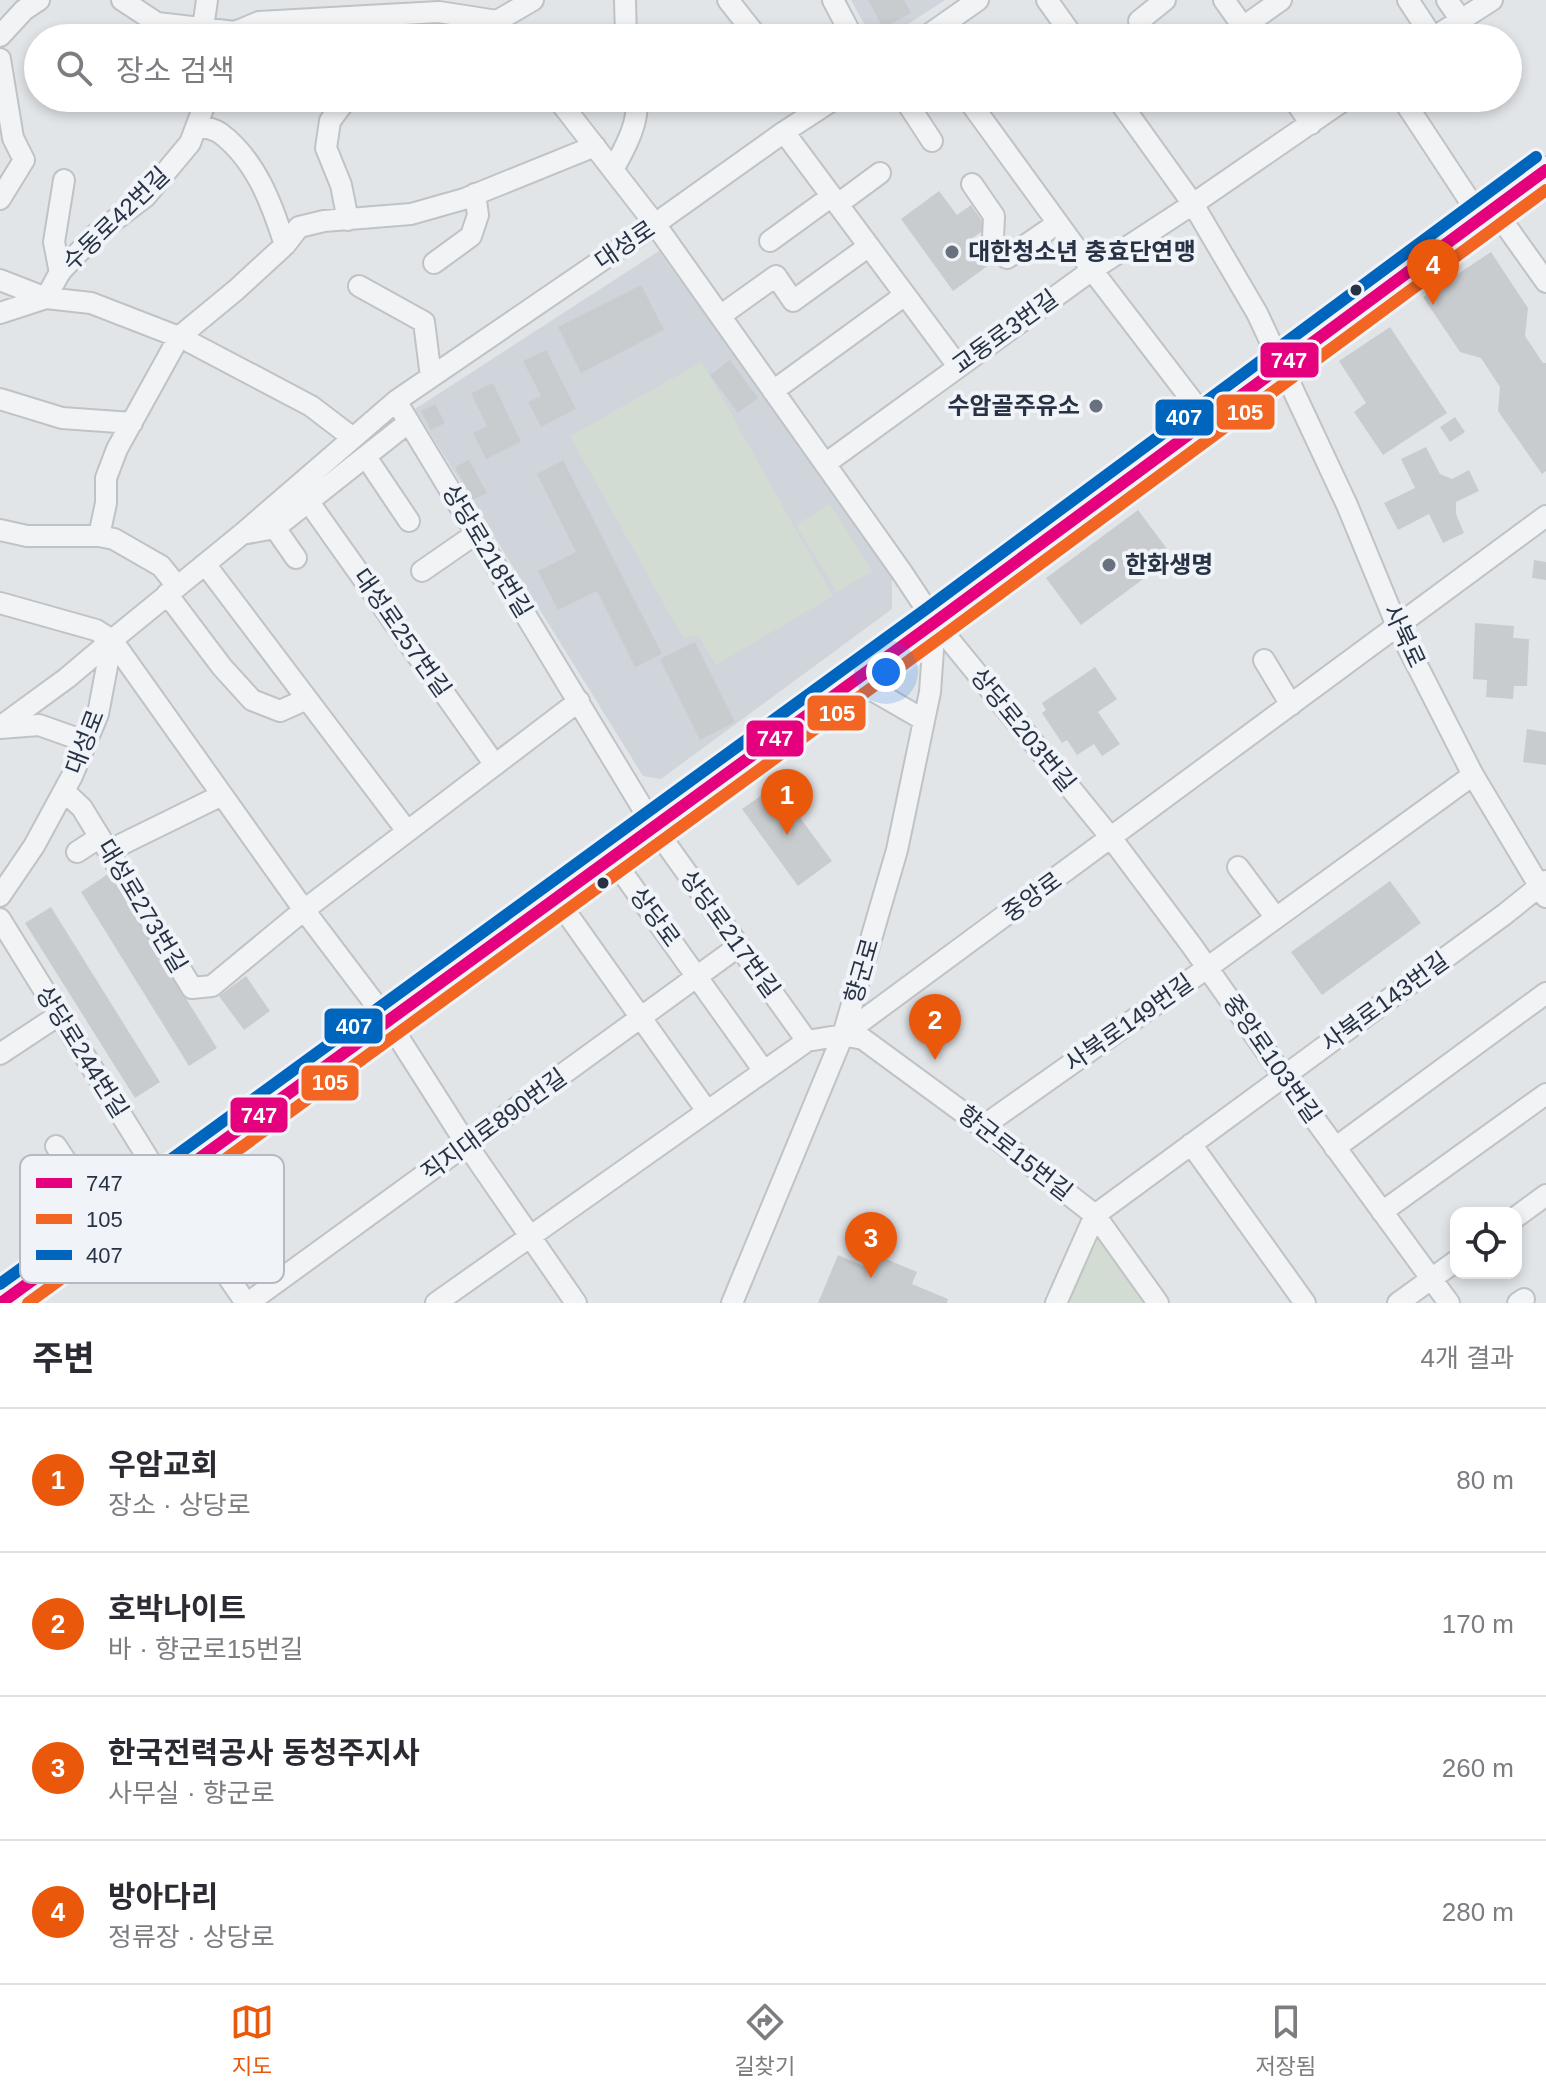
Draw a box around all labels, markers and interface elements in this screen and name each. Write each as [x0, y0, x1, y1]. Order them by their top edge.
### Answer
search box [24, 24, 1522, 112]
icon: search [52, 46, 96, 90]
text: 장소 검색 [116, 54, 235, 87]
street label: 수동로42번길 [57, 161, 174, 276]
street label: 대성로 [590, 215, 660, 274]
place label: 대한청소년 충효단연맹 [968, 238, 1195, 265]
pin: 4 [1407, 239, 1459, 305]
marker: 대한청소년 충효단연맹 [943, 243, 961, 261]
unlabelled marker [1348, 282, 1364, 298]
street label: 교동로3번길 [947, 284, 1063, 379]
line badge: 747 [1259, 341, 1320, 379]
text: 747 [1271, 348, 1307, 373]
place label: 수암골주유소 [948, 392, 1080, 419]
line badge: 105 [1215, 393, 1276, 431]
marker: 수암골주유소 [1087, 397, 1105, 415]
line badge: 407 [1154, 398, 1215, 437]
text: 105 [1227, 400, 1263, 425]
text: 407 [1166, 405, 1202, 430]
street label: 상당로218번길 [437, 479, 538, 622]
place label: 한화생명 [1125, 551, 1213, 578]
marker: 한화생명 [1100, 556, 1118, 574]
street label: 대성로257번길 [348, 563, 457, 702]
street label: 사북로 [1378, 600, 1431, 672]
your location [866, 652, 906, 692]
street label: 상당로203번길 [966, 663, 1081, 797]
line badge: 105 [806, 694, 867, 732]
text: 105 [819, 701, 855, 726]
street label: 대성로 [60, 706, 109, 778]
line badge: 747 [745, 719, 805, 758]
text: 747 [757, 726, 793, 751]
pin: 1 [761, 769, 813, 835]
street label: 대성로273번길 [92, 834, 193, 977]
street label: 상당로217번길 [675, 865, 786, 1003]
street label: 중앙로 [997, 866, 1066, 927]
unlabelled marker [595, 875, 611, 891]
street label: 상당로 [625, 882, 686, 951]
street label: 향군로 [839, 935, 884, 1006]
street label: 사북로143번길 [1316, 946, 1454, 1057]
street label: 사북로149번길 [1059, 968, 1198, 1077]
street label: 상당로244번길 [31, 981, 134, 1123]
street label: 중앙로103번길 [1218, 989, 1327, 1128]
pin: 2 [909, 994, 961, 1060]
line badge: 407 [323, 1007, 384, 1045]
text: 407 [336, 1014, 372, 1039]
street label: 직지대로890번길 [416, 1063, 571, 1186]
line badge: 105 [300, 1064, 360, 1102]
text: 105 [312, 1070, 348, 1095]
line badge: 747 [229, 1096, 289, 1134]
street label: 향군로15번길 [953, 1100, 1078, 1205]
text: 747 [241, 1103, 277, 1128]
legend [20, 1155, 284, 1283]
text: 747 [86, 1171, 123, 1196]
text: 105 [86, 1207, 123, 1232]
map controls [1450, 1207, 1522, 1279]
button: locate [1450, 1207, 1522, 1279]
pin: 3 [845, 1212, 897, 1278]
text: 407 [86, 1243, 123, 1268]
text: 주변 [32, 1339, 95, 1377]
text: 4개 결과 [1421, 1343, 1514, 1373]
text: 우암교회 [108, 1448, 218, 1481]
text: 1 [51, 1465, 65, 1495]
text: 80 m [1456, 1465, 1514, 1495]
text: 장소 · 상당로 [108, 1490, 251, 1520]
text: 호박나이트 [108, 1592, 246, 1625]
text: 2 [51, 1609, 65, 1639]
text: 170 m [1442, 1609, 1514, 1639]
text: 바 · 향군로15번길 [108, 1634, 304, 1664]
text: 한국전력공사 동청주지사 [108, 1736, 420, 1769]
text: 3 [51, 1753, 65, 1783]
text: 260 m [1442, 1753, 1514, 1783]
text: 사무실 · 향군로 [108, 1778, 275, 1808]
text: 방아다리 [108, 1880, 218, 1913]
text: 4 [51, 1897, 65, 1927]
text: 280 m [1442, 1897, 1514, 1927]
text: 정류장 · 상당로 [108, 1922, 275, 1952]
tab: 지도 [230, 2000, 274, 2080]
tab: 길찾기 [734, 2000, 795, 2080]
tab: 저장됨 [1255, 2000, 1316, 2080]

